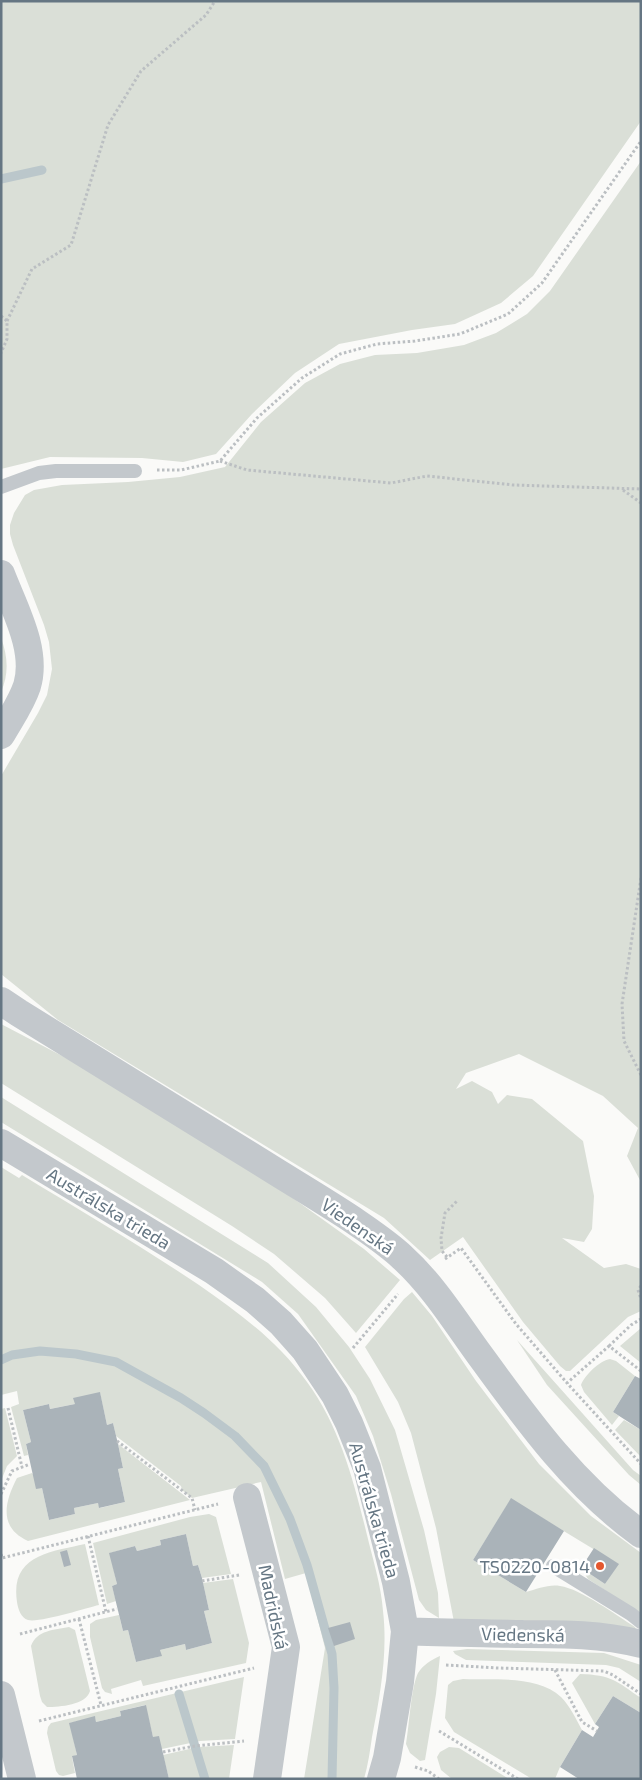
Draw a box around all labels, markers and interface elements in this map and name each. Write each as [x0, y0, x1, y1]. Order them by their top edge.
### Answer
street label: Austrálska trieda [43, 1162, 175, 1254]
street label: Viedenská [317, 1193, 399, 1259]
street label: Austrálska trieda [345, 1440, 405, 1580]
place label: TS0220-0814 [479, 1555, 590, 1577]
marker: TS0220-0814 [594, 1560, 606, 1572]
street label: Madridská [254, 1563, 294, 1651]
street label: Viedenská [481, 1622, 565, 1646]

